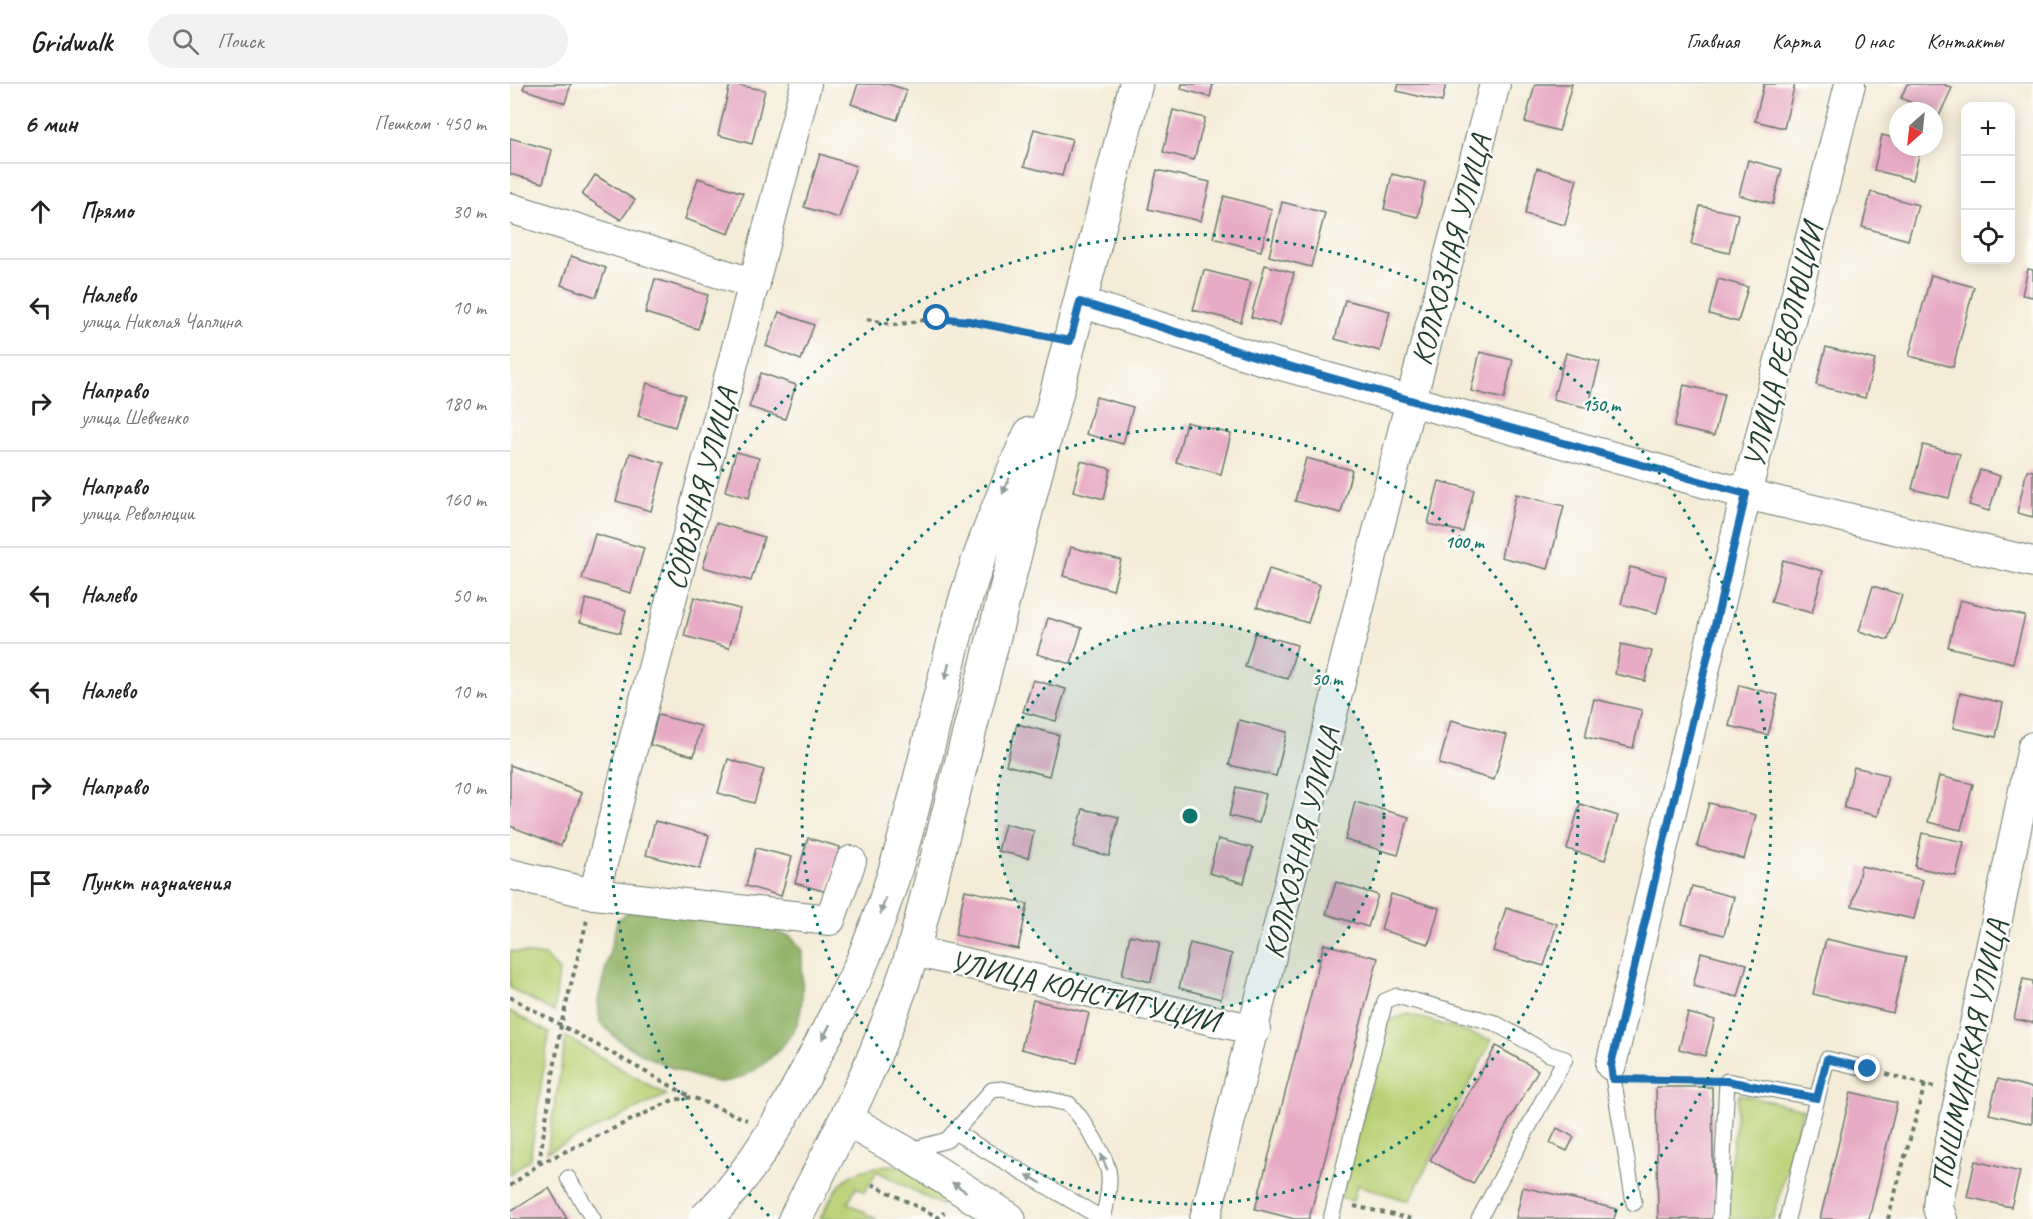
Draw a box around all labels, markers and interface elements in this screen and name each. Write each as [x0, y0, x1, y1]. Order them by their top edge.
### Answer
search box [148, 14, 568, 68]
text: Gridwalk [30, 24, 112, 59]
icon: search [169, 25, 202, 58]
text: Поиск [217, 27, 264, 55]
text: Главная [1686, 28, 1739, 54]
text: Карта [1772, 28, 1820, 54]
text: О нас [1853, 28, 1894, 54]
text: Контакты [1927, 28, 2003, 54]
north arrow [1889, 102, 1943, 156]
map controls [1961, 102, 2015, 264]
button: + [1961, 102, 2015, 156]
text: 6 мин [24, 107, 77, 140]
text: Пешком · 450 m [374, 111, 486, 136]
street label: КОЛХОЗНАЯ УЛИЦА [1402, 129, 1500, 369]
button: − [1961, 156, 2015, 210]
icon: ahead [24, 195, 57, 228]
text: Прямо [81, 197, 133, 225]
text: 30 m [452, 199, 486, 224]
button: locate [1961, 210, 2015, 264]
street label: УЛИЦА РЕВОЛЮЦИИ [1734, 216, 1833, 472]
text: Налево [81, 281, 137, 309]
icon: left [24, 291, 57, 324]
text: 10 m [452, 295, 486, 320]
route start [923, 304, 949, 330]
text: улица Николая Чаплина [81, 309, 242, 334]
text: Направо [81, 377, 148, 405]
street label: СОЮЗНАЯ УЛИЦА [656, 382, 747, 594]
icon: right [24, 387, 57, 420]
text: 180 m [443, 391, 486, 416]
text: 150 m [1582, 394, 1622, 416]
text: улица Шевченко [81, 405, 188, 430]
text: Направо [81, 473, 148, 501]
one-way arrow [1002, 477, 1011, 494]
icon: right [24, 483, 57, 516]
text: 160 m [443, 487, 486, 512]
text: улица Революции [81, 501, 194, 526]
text: 100 m [1445, 531, 1485, 553]
icon: left [24, 579, 57, 612]
text: Налево [81, 581, 137, 609]
text: 50 m [452, 583, 486, 608]
one-way arrow [941, 662, 951, 680]
text: 50 m [1312, 668, 1344, 690]
icon: left [24, 675, 57, 708]
text: Налево [81, 677, 137, 705]
text: 10 m [452, 679, 486, 704]
street label: КОЛХОЗНАЯ УЛИЦА [1254, 722, 1348, 962]
icon: right [24, 771, 57, 804]
text: Направо [81, 773, 148, 801]
text: 10 m [452, 775, 486, 800]
centre of rings [1180, 806, 1200, 826]
icon: arrive [24, 867, 57, 900]
text: Пункт назначения [81, 869, 230, 897]
one-way arrow [878, 897, 887, 915]
street label: ПЫШМИНСКАЯ УЛИЦА [1922, 915, 2016, 1192]
street label: УЛИЦА КОНСТИТУЦИИ [946, 942, 1226, 1041]
one-way arrow [822, 1023, 832, 1041]
route end [1854, 1055, 1880, 1081]
one-way arrow [1099, 1153, 1109, 1171]
one-way arrow [1026, 1173, 1042, 1184]
one-way arrow [951, 1182, 967, 1193]

